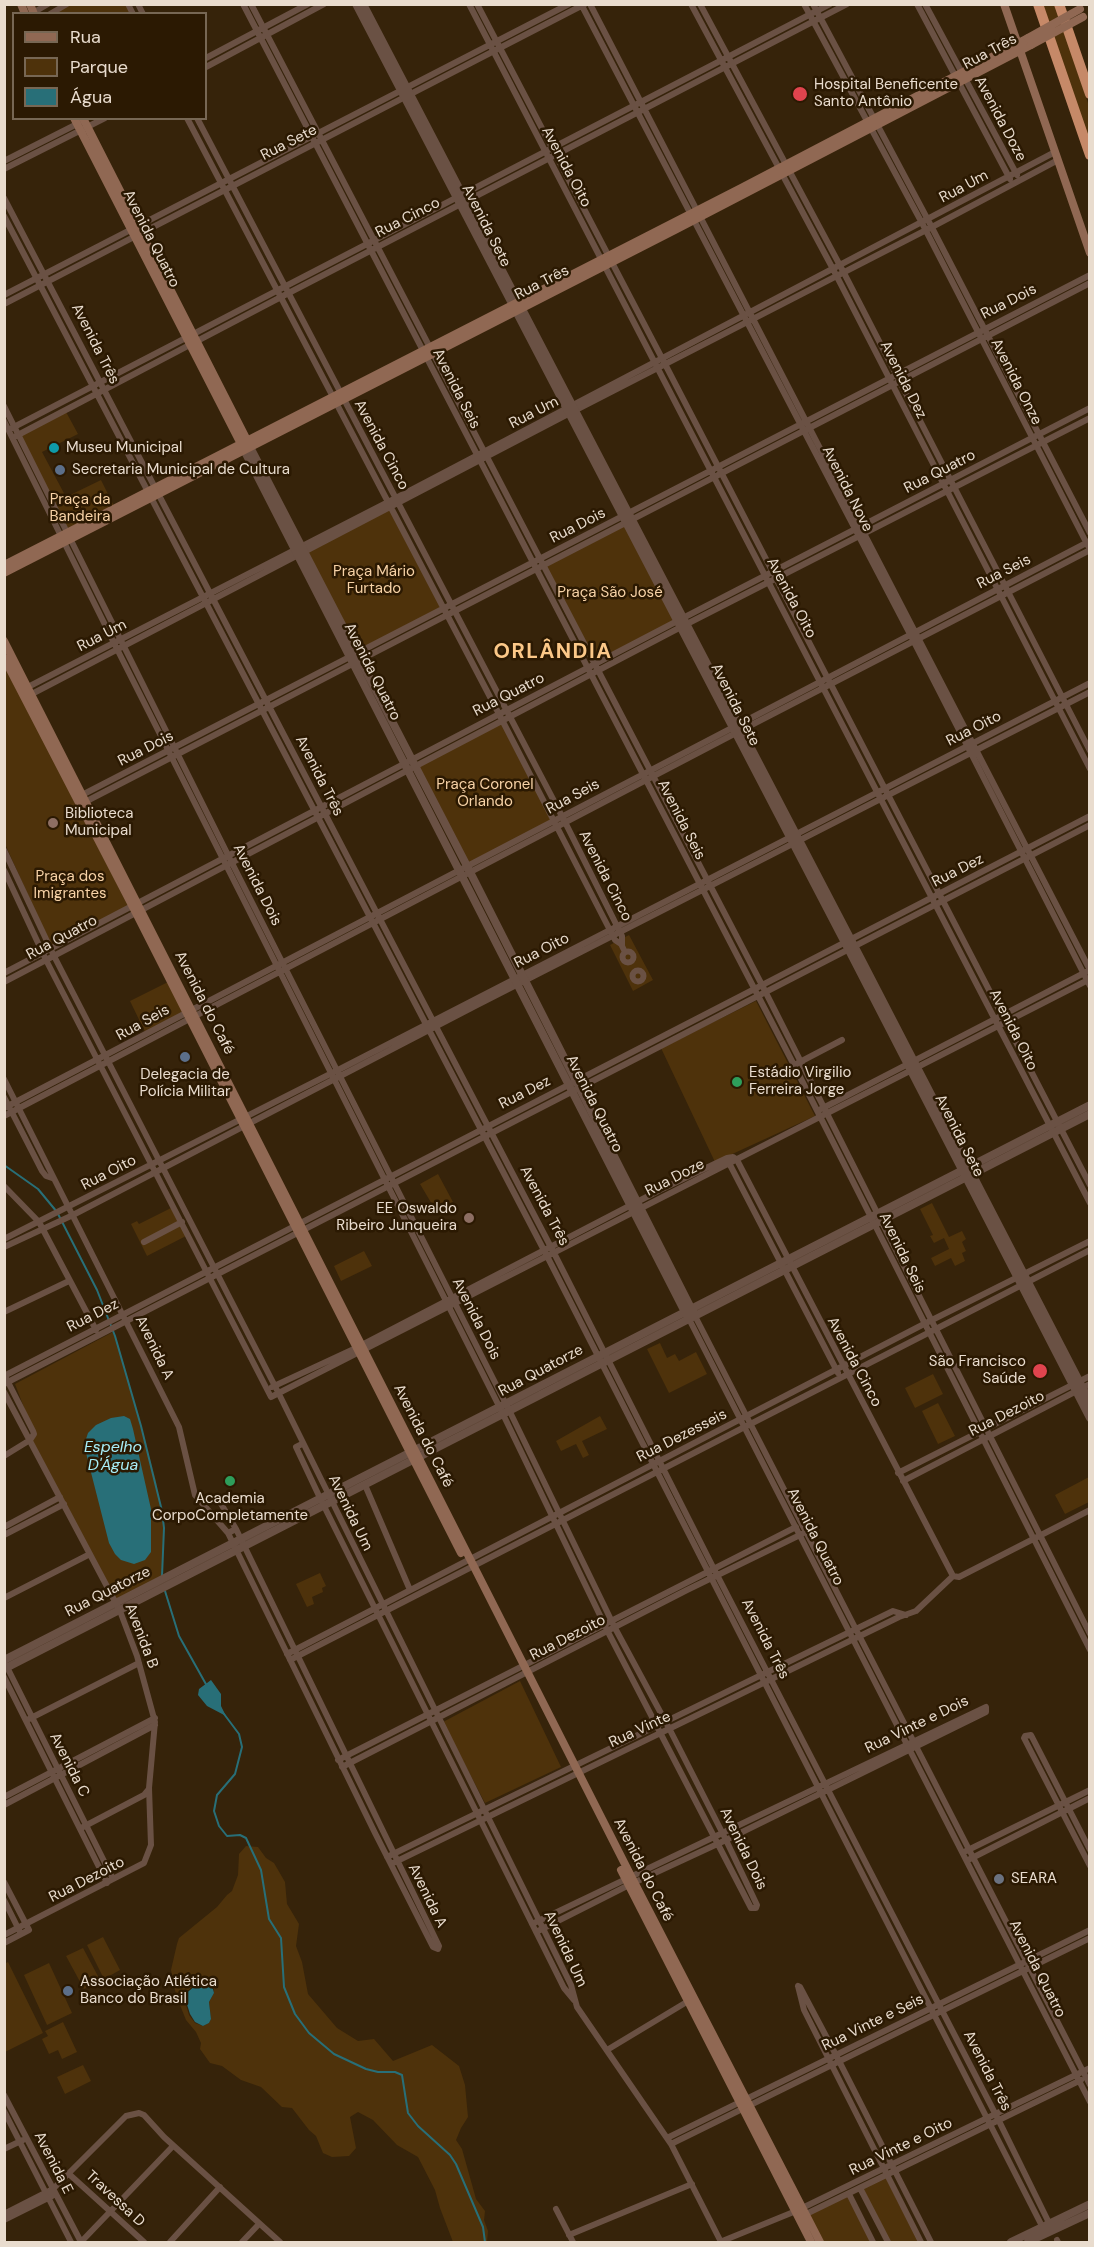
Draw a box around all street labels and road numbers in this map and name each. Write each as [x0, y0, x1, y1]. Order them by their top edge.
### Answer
street label: Rua Três [960, 30, 1020, 74]
street label: Avenida Doze [970, 73, 1030, 165]
street label: Rua Sete [258, 121, 320, 165]
street label: Avenida Oito [537, 124, 595, 210]
street label: Rua Um [936, 167, 992, 207]
street label: Avenida Sete [458, 182, 514, 270]
street label: Avenida Quatro [119, 187, 183, 291]
street label: Rua Cinco [373, 194, 443, 242]
street label: Rua Três [512, 262, 572, 304]
street label: Rua Dois [978, 280, 1040, 324]
street label: Avenida Três [67, 301, 123, 387]
street label: Avenida Onze [987, 336, 1045, 428]
street label: Avenida Dez [876, 338, 930, 422]
street label: Avenida Seis [428, 346, 484, 432]
street label: Rua Um [506, 393, 562, 433]
street label: Avenida Cinco [350, 397, 412, 493]
street label: Avenida Nove [818, 443, 876, 535]
street label: Rua Quatro [901, 446, 979, 498]
street label: Rua Dois [547, 504, 609, 548]
street label: Rua Seis [974, 551, 1034, 593]
street label: Avenida Oito [762, 555, 820, 641]
street label: Rua Um [74, 616, 130, 656]
street label: Avenida Quatro [340, 620, 404, 724]
street label: Avenida Sete [707, 661, 763, 749]
street label: Rua Quatro [470, 669, 548, 721]
street label: Rua Oito [943, 707, 1005, 751]
street label: Rua Dois [115, 727, 177, 771]
street label: Avenida Três [291, 733, 347, 819]
street label: Rua Seis [543, 775, 603, 819]
street label: Avenida Seis [653, 777, 709, 863]
street label: Avenida Cinco [574, 828, 636, 924]
street label: Avenida Dois [229, 841, 285, 929]
street label: Rua Dez [929, 850, 987, 892]
street label: Rua Quatro [23, 912, 101, 964]
street label: Rua Oito [511, 929, 573, 973]
street label: Avenida do Café [170, 948, 238, 1058]
street label: Avenida Oito [985, 986, 1041, 1074]
street label: Rua Seis [113, 1001, 173, 1045]
street label: Avenida Quatro [562, 1052, 626, 1156]
street label: Rua Dez [496, 1072, 554, 1114]
street label: Avenida Sete [931, 1092, 987, 1180]
street label: Rua Oito [78, 1151, 140, 1195]
street label: Rua Doze [642, 1155, 708, 1201]
street label: Avenida Três [515, 1163, 573, 1249]
street label: Avenida Seis [875, 1210, 929, 1296]
street label: Avenida Dois [448, 1275, 504, 1363]
street label: Rua Dez [64, 1295, 122, 1337]
street label: Avenida A [131, 1313, 177, 1383]
street label: Avenida Cinco [823, 1314, 885, 1410]
street label: Rua Quatorze [496, 1341, 586, 1401]
street label: Avenida do Café [389, 1381, 457, 1491]
street label: Rua Dezoito [966, 1387, 1048, 1441]
street label: Rua Dezesseis [634, 1406, 730, 1466]
street label: Avenida Um [324, 1472, 376, 1554]
street label: Avenida Quatro [783, 1485, 847, 1589]
street label: Rua Quatorze [62, 1563, 154, 1621]
street label: Avenida Três [737, 1596, 793, 1682]
street label: Avenida B [120, 1601, 162, 1671]
street label: Rua Dezoito [527, 1611, 609, 1665]
street label: Rua Vinte e Dois [862, 1692, 972, 1758]
street label: Rua Vinte [606, 1708, 674, 1752]
street label: Avenida C [45, 1730, 93, 1800]
street label: Avenida Dois [715, 1805, 771, 1893]
street label: Avenida do Café [609, 1815, 677, 1925]
street label: Rua Dezoito [46, 1853, 128, 1907]
street label: Avenida A [404, 1861, 450, 1931]
street label: Avenida Um [539, 1908, 591, 1990]
street label: Avenida Quatro [1005, 1917, 1069, 2021]
street label: Rua Vinte e Seis [819, 1991, 927, 2055]
street label: Avenida Três [959, 2028, 1015, 2114]
street label: Rua Vinte e Oito [847, 2114, 955, 2180]
street label: Avenida E [30, 2129, 76, 2197]
street label: Travessa D [82, 2167, 148, 2231]

